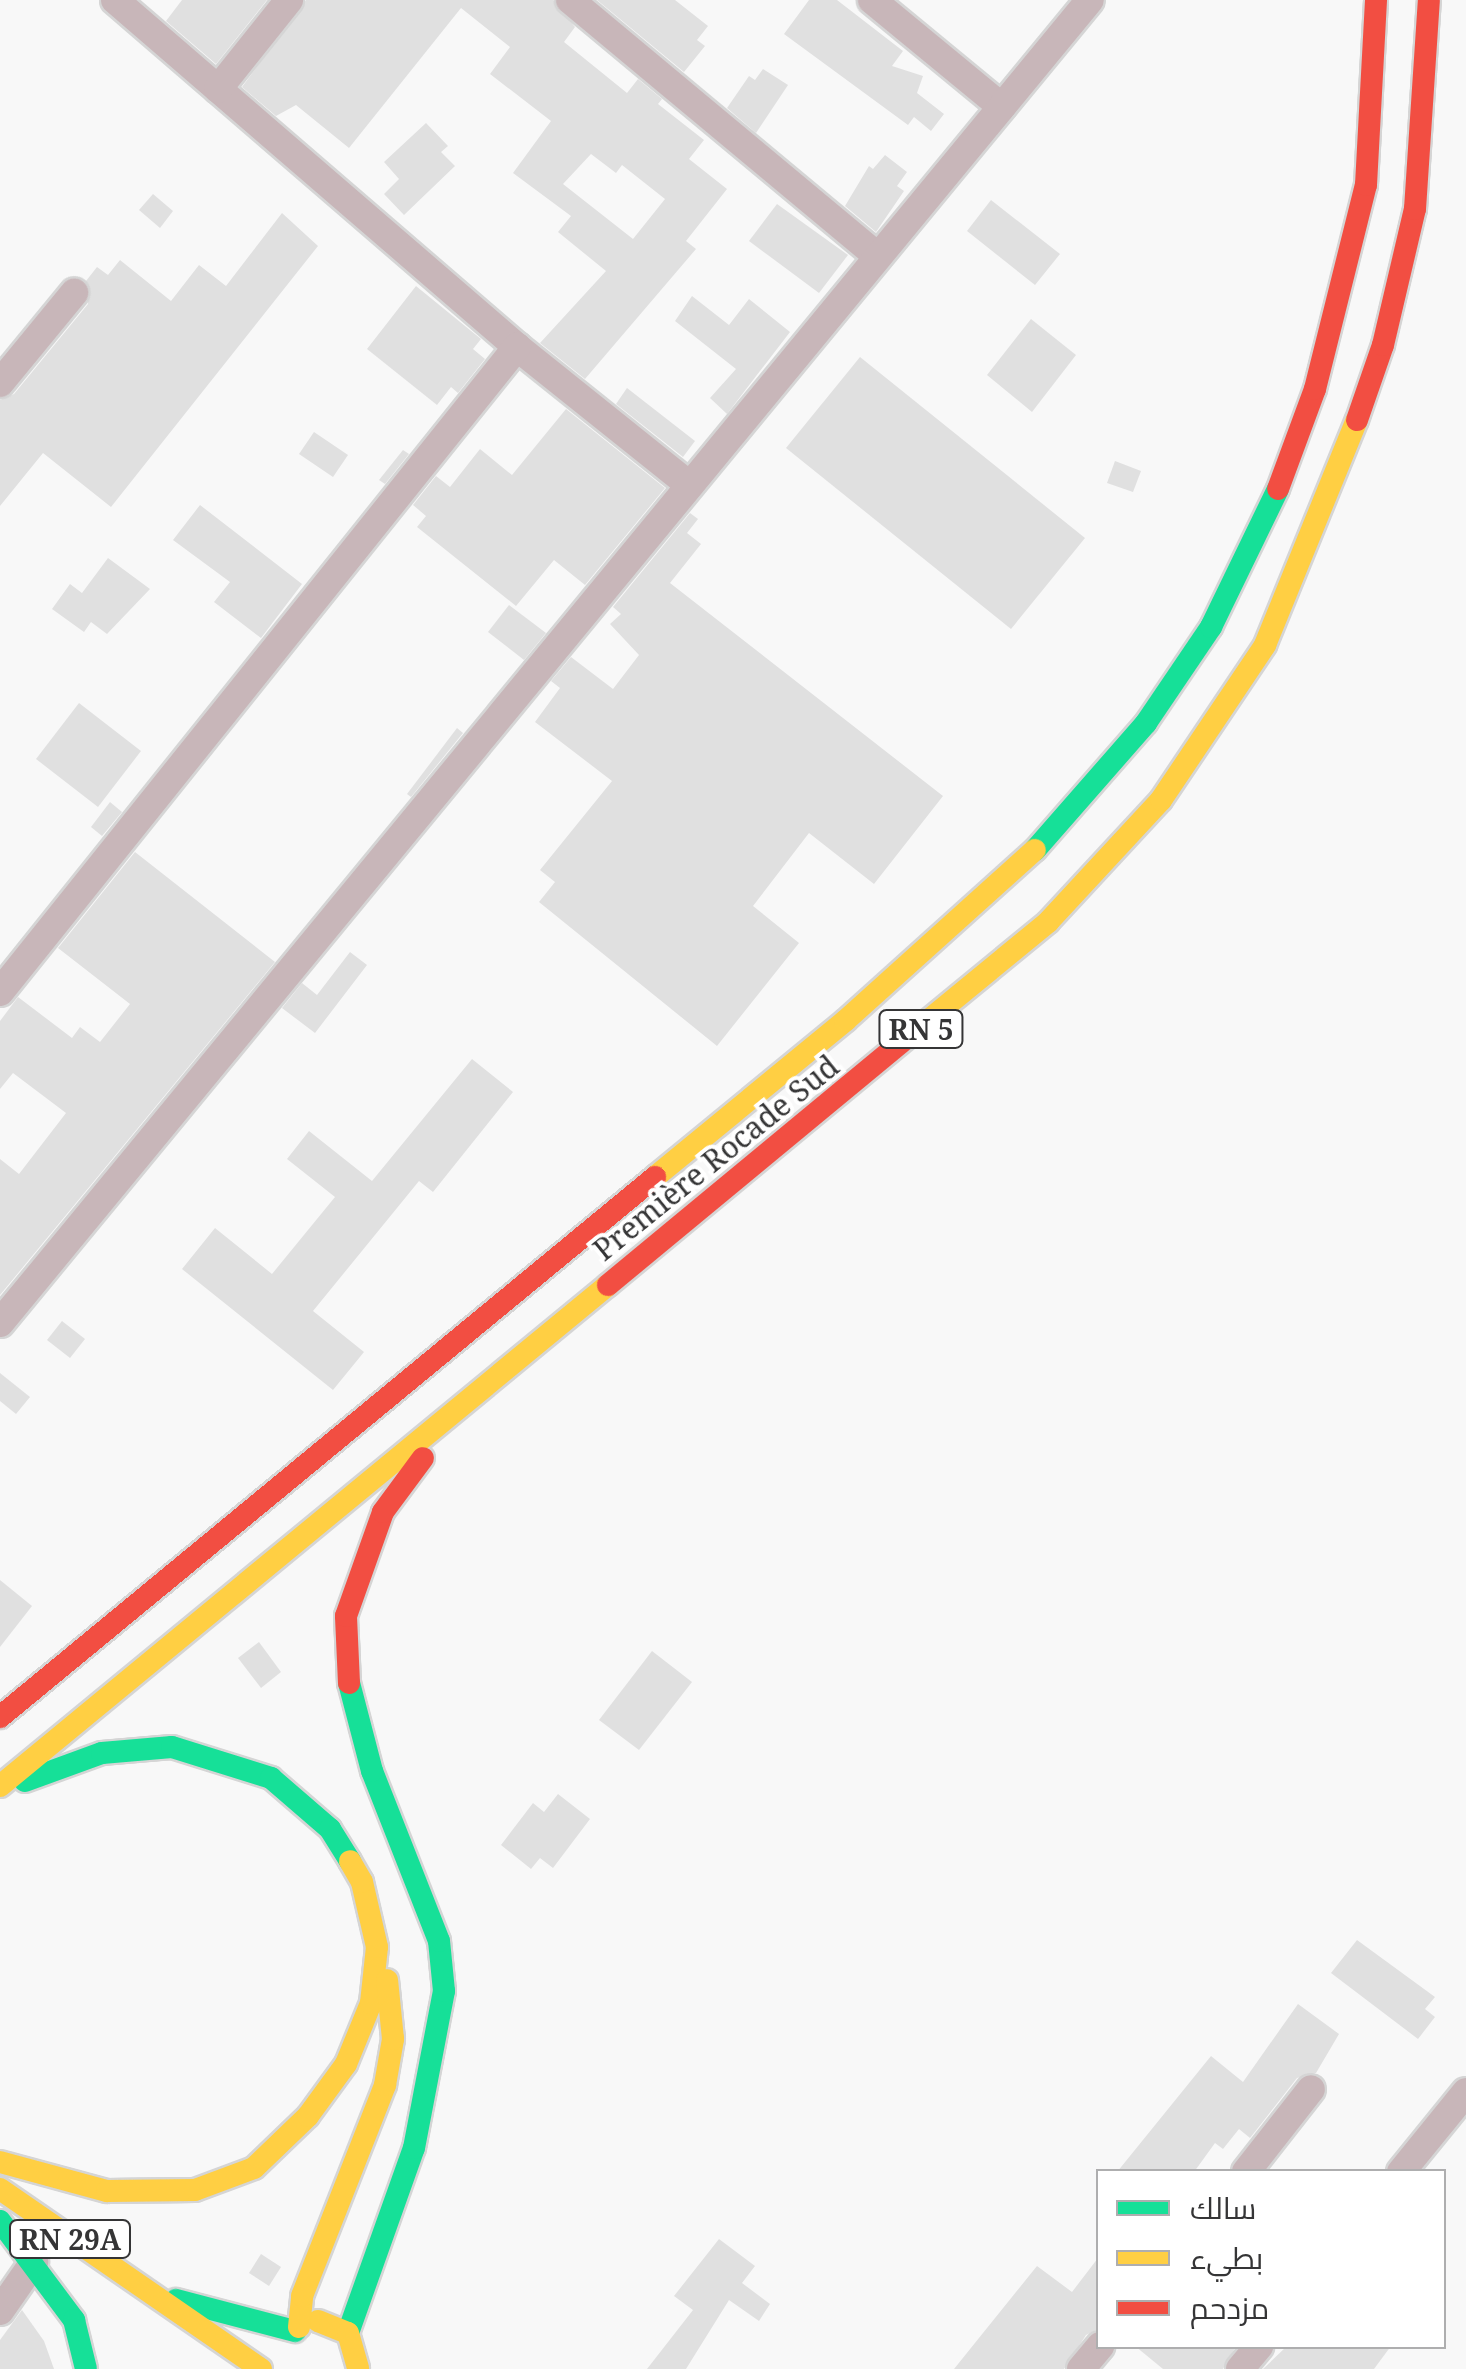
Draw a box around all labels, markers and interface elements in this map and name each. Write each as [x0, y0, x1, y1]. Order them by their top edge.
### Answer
road number: RN 5 [876, 1006, 966, 1052]
street label: Première Rocade Sud [586, 1048, 846, 1268]
legend [1096, 2169, 1446, 2349]
text: سالك [1190, 2187, 1256, 2228]
road number: RN 29A [8, 2216, 132, 2262]
text: بطيء [1190, 2237, 1263, 2278]
text: مزدحم [1190, 2287, 1269, 2328]

